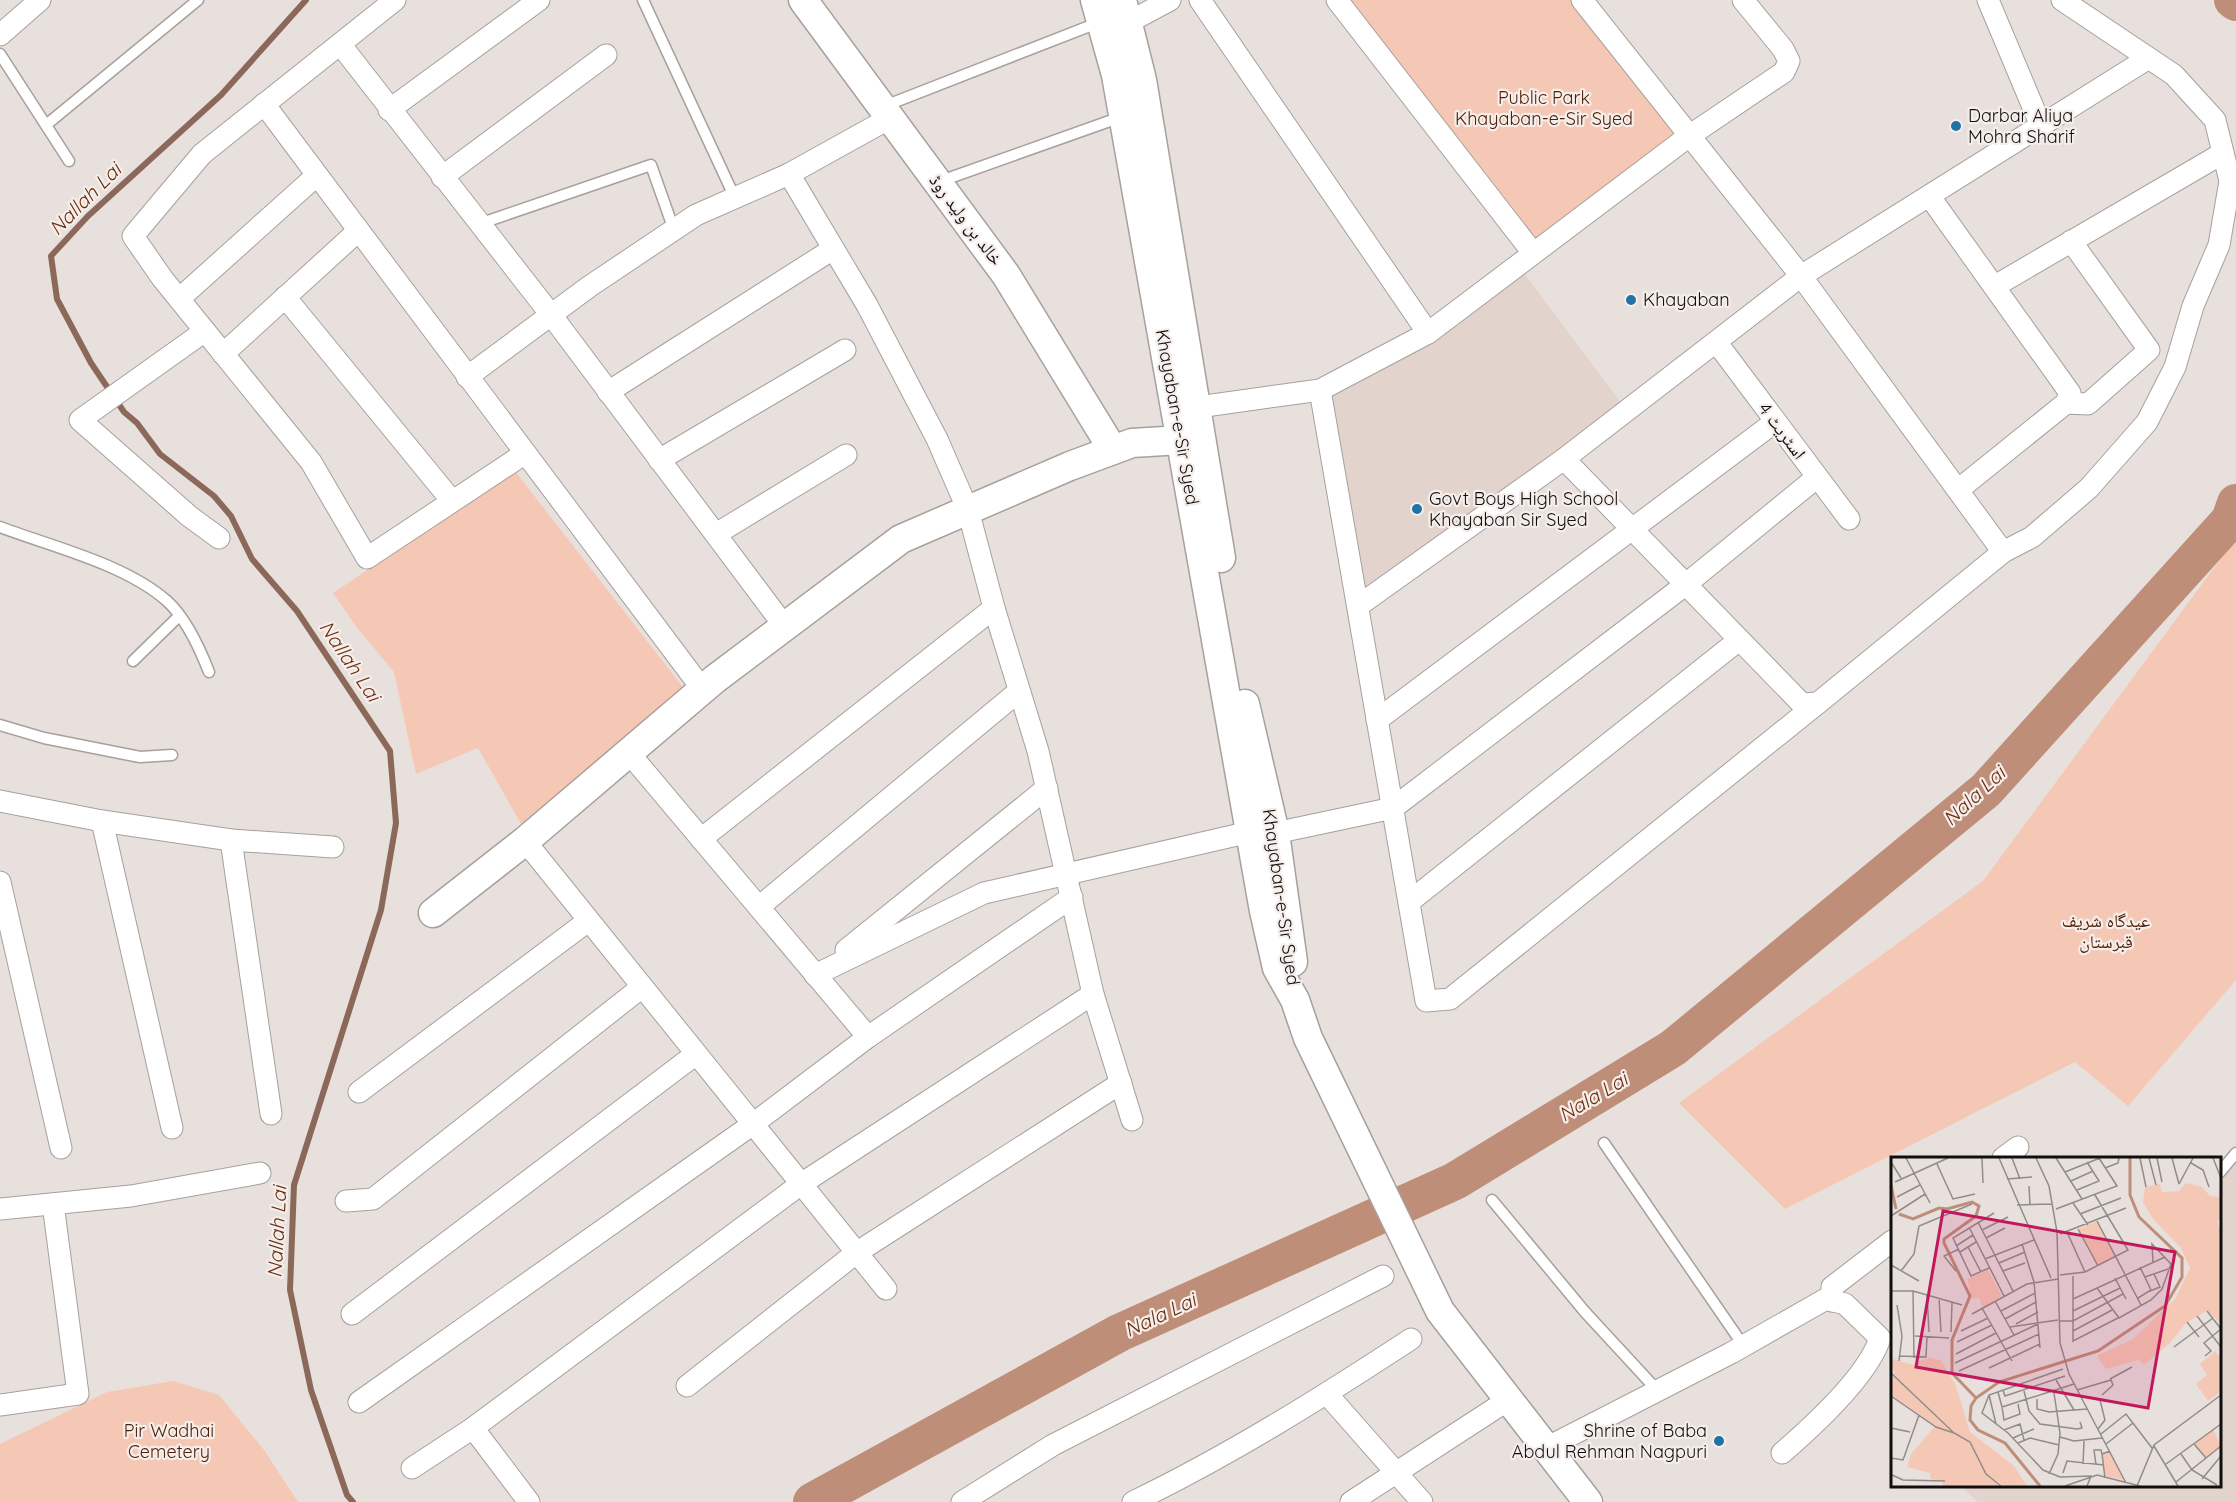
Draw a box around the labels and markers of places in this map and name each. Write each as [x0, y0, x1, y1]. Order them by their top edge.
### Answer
place label: Darbar Aliya Mohra Sharif [1968, 104, 2076, 148]
marker: Darbar Aliya Mohra Sharif [1949, 119, 1963, 133]
place label: Khayaban [1643, 288, 1730, 311]
marker: Khayaban [1624, 293, 1638, 307]
place label: Govt Boys High School Khayaban Sir Syed [1429, 487, 1618, 531]
marker: Govt Boys High School Khayaban Sir Syed [1410, 502, 1424, 516]
place label: Shrine of Baba Abdul Rehman Nagpuri [1512, 1419, 1707, 1463]
marker: Shrine of Baba Abdul Rehman Nagpuri [1712, 1434, 1726, 1448]

